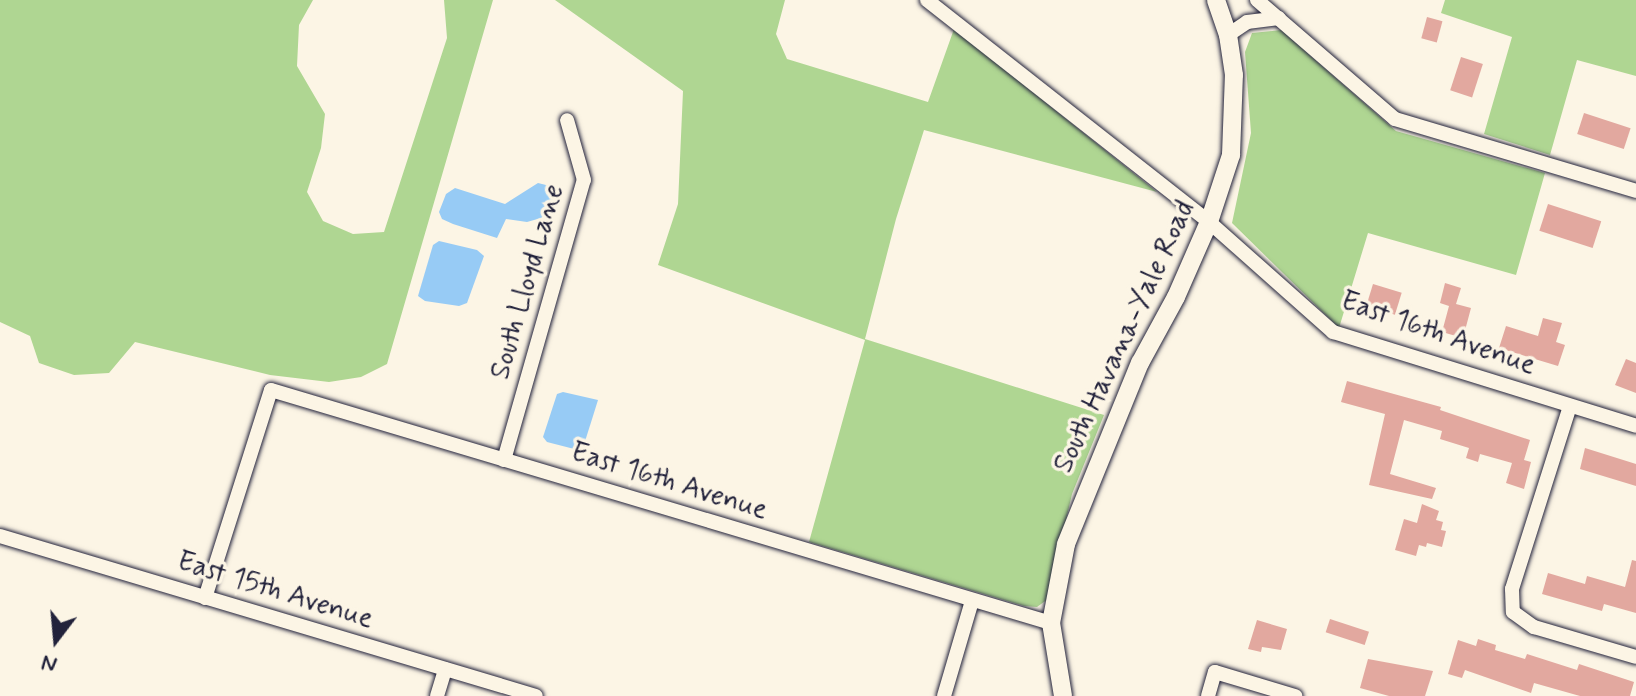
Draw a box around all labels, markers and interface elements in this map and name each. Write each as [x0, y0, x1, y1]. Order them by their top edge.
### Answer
street label: South Lloyd Lane [485, 182, 571, 382]
street label: South Havana-Yale Road [1047, 196, 1203, 478]
street label: East 16th Avenue [1336, 285, 1540, 383]
street label: East 16th Avenue [567, 436, 771, 528]
street label: East 15th Avenue [173, 545, 377, 637]
north arrow [16, 600, 96, 680]
text: N [38, 648, 60, 679]

